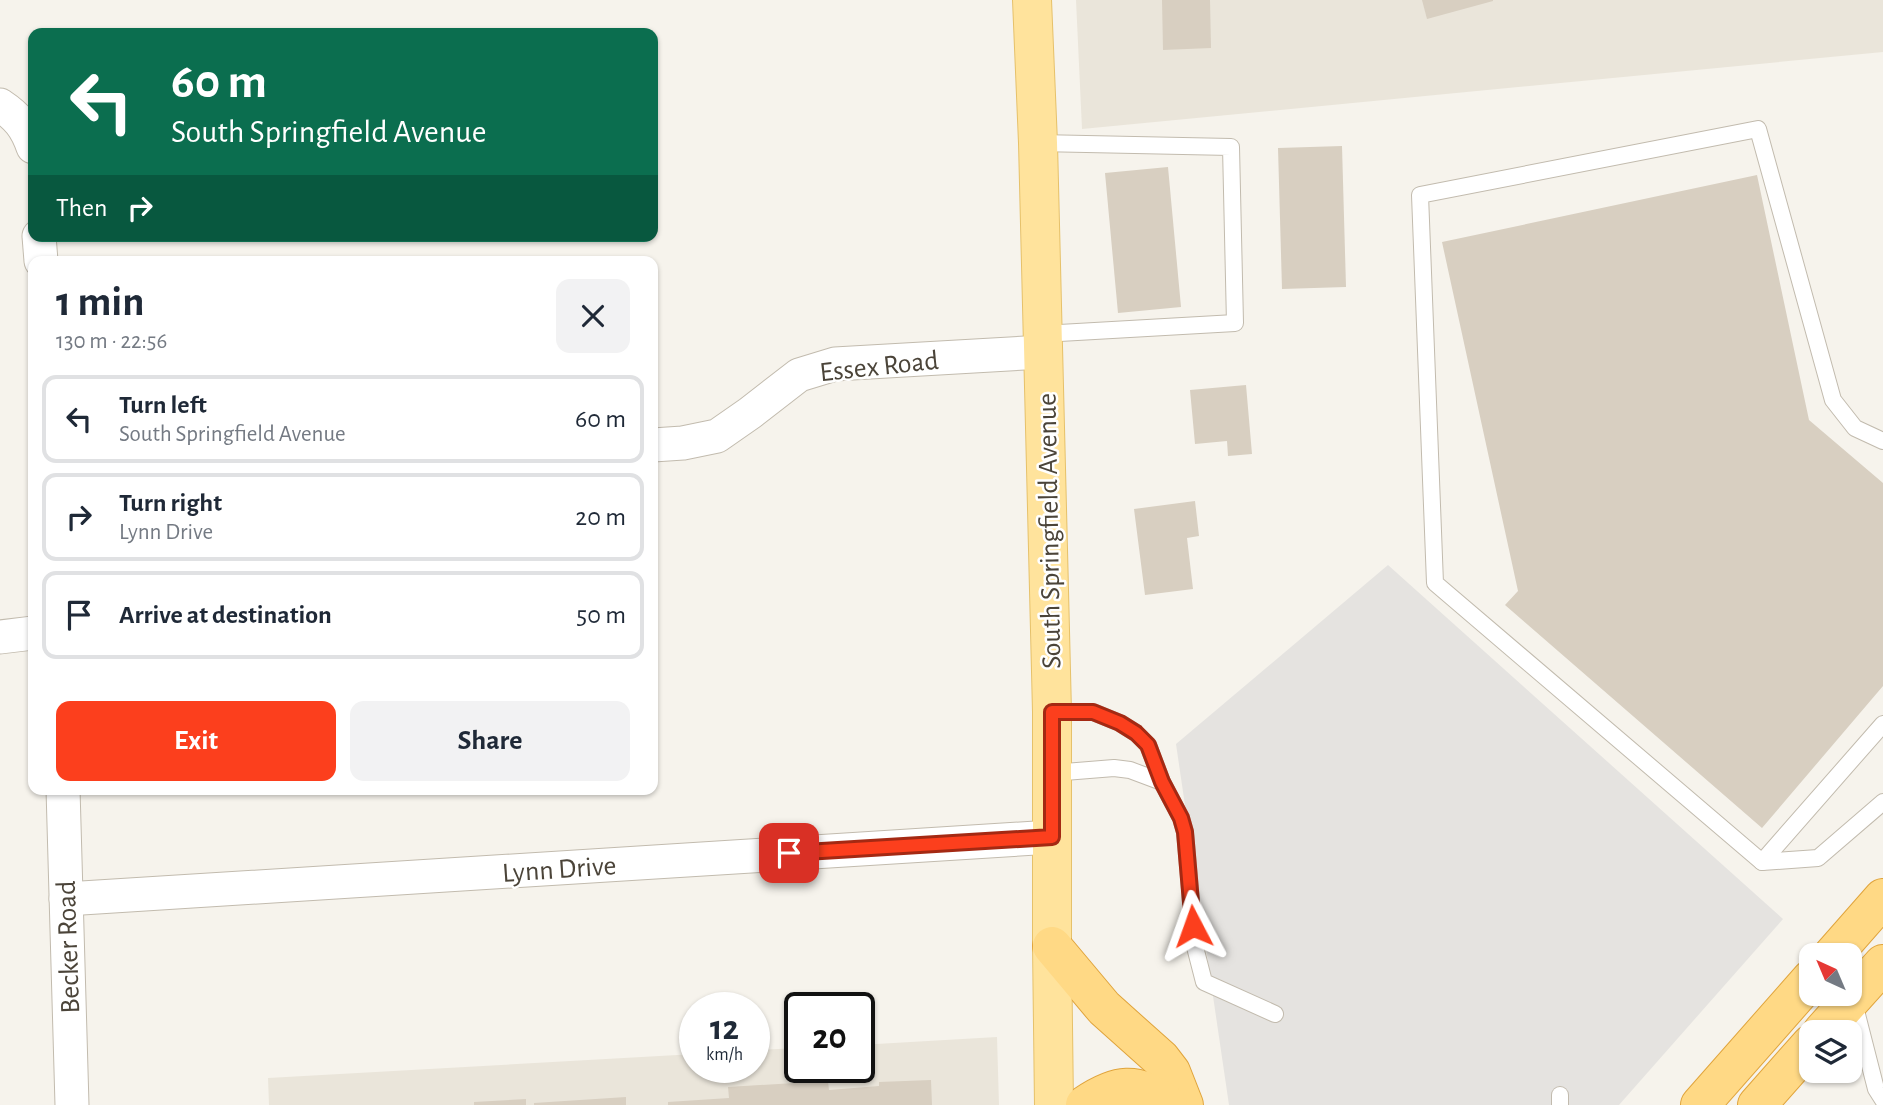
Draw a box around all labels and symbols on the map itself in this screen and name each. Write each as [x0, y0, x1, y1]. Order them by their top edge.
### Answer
street label: Essex Road [818, 347, 940, 387]
street label: South Springfield Avenue [1034, 393, 1066, 669]
pin [759, 823, 819, 883]
street label: Lynn Drive [501, 852, 617, 888]
street label: Becker Road [53, 880, 85, 1014]
position arrow [1156, 889, 1230, 963]
north arrow [1799, 943, 1862, 1006]
speed limit sign: 20 [784, 992, 875, 1083]

